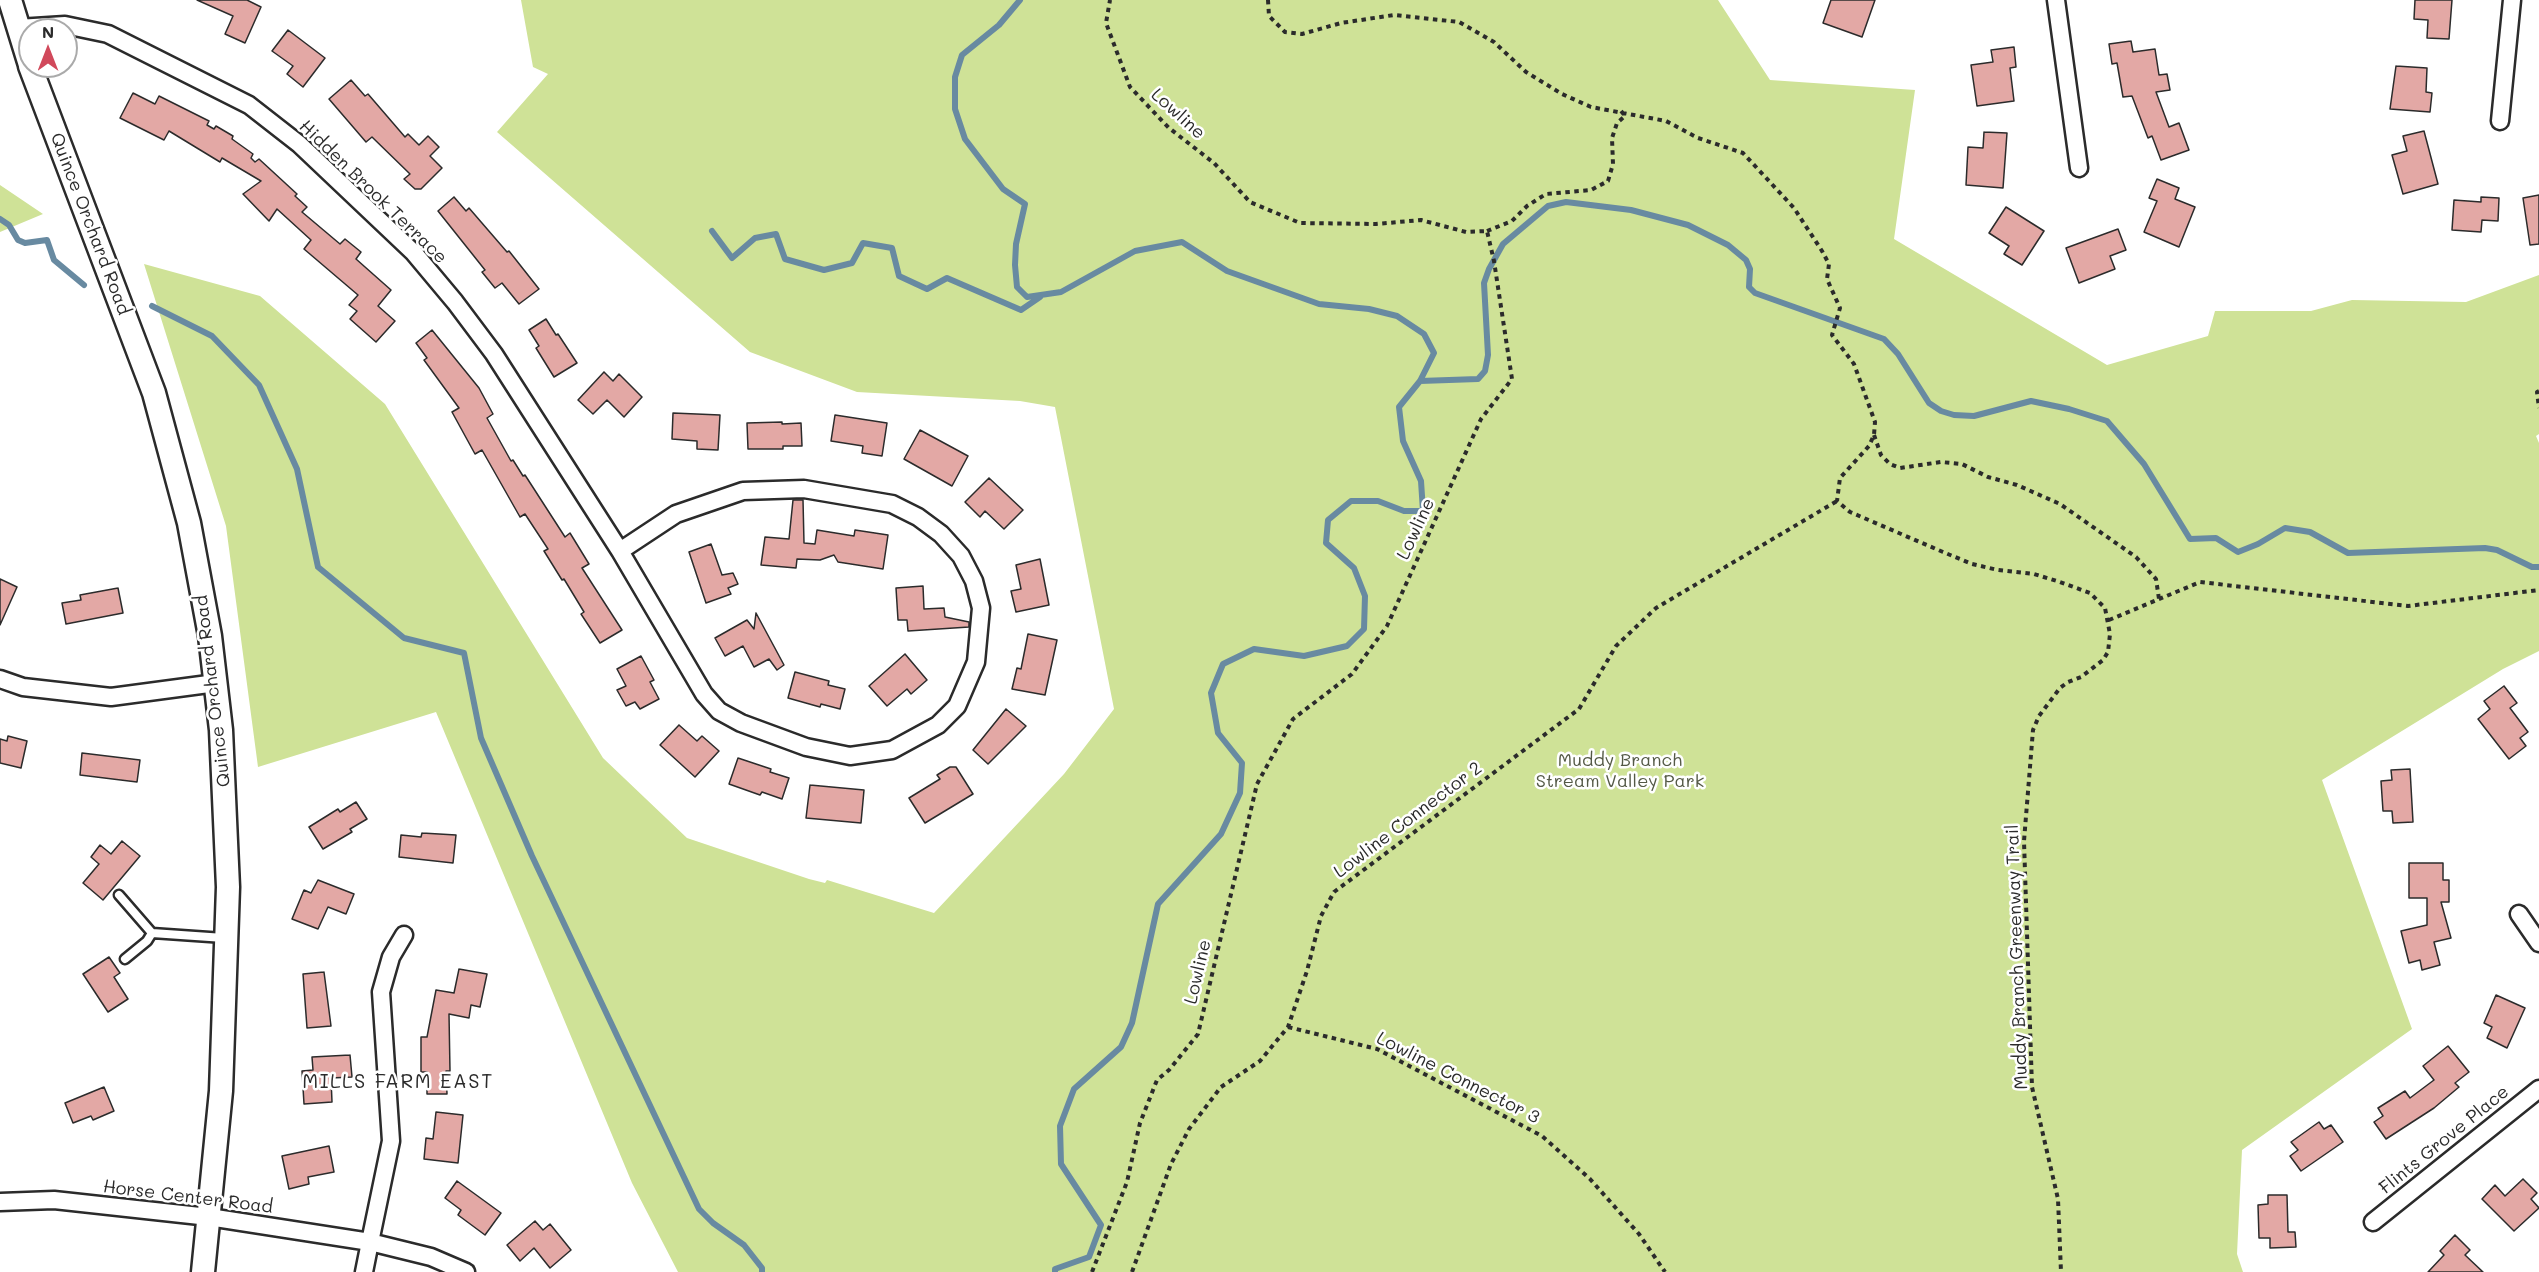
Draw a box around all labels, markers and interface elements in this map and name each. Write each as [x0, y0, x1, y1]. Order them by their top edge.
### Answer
north arrow [18, 18, 78, 78]
text: N [42, 21, 54, 42]
street label: Lowline [1147, 84, 1209, 144]
street label: Hidden Brook Terrace [295, 116, 451, 268]
street label: Quince Orchard Road [45, 130, 135, 318]
street label: Lowline [1392, 495, 1440, 563]
street label: Quince Orchard Road [191, 594, 235, 788]
park label: Muddy Branch Stream Valley Park [1536, 749, 1704, 792]
street label: Lowline Connector 2 [1330, 757, 1486, 883]
street label: Muddy Branch Greenway Trail [2002, 824, 2032, 1090]
street label: Lowline [1180, 938, 1216, 1006]
street label: Lowline Connector 3 [1373, 1027, 1543, 1129]
district label: MILLS FARM EAST [302, 1070, 494, 1094]
street label: Flints Grove Place [2375, 1081, 2513, 1199]
street label: Horse Center Road [102, 1176, 274, 1218]

